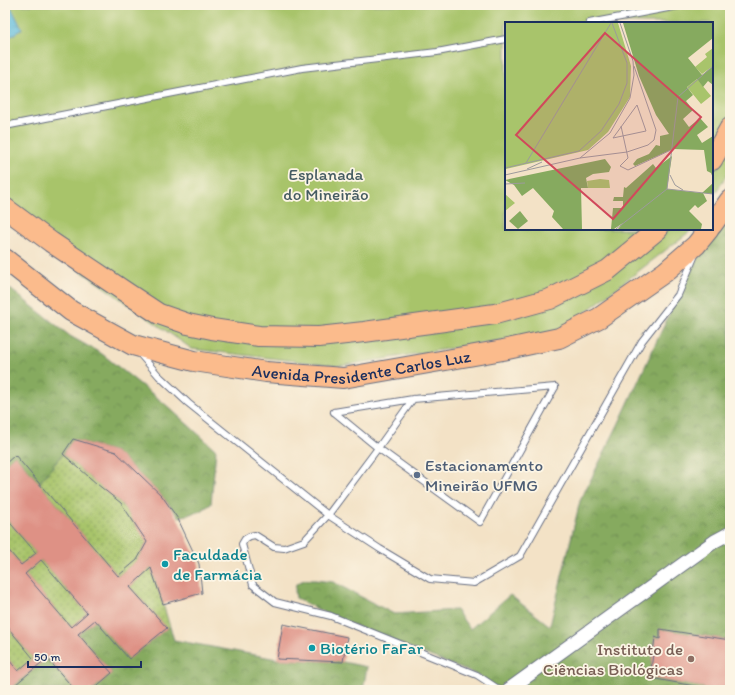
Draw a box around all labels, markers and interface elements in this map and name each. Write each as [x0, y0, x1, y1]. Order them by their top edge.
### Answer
inset map [505, 22, 713, 230]
park label: Esplanada do Mineirão [283, 164, 369, 204]
street label: Avenida Presidente Carlos Luz [251, 346, 472, 388]
place label: Estacionamento Mineirão UFMG [425, 455, 543, 495]
marker: Estacionamento Mineirão UFMG [412, 470, 422, 480]
place label: Faculdade de Farmácia [173, 544, 262, 584]
marker: Faculdade de Farmácia [160, 559, 170, 569]
place label: Biotério FaFar [320, 638, 423, 658]
place label: Instituto de Ciências Biológicas [543, 639, 683, 679]
scale bar [28, 643, 141, 669]
marker: Biotério FaFar [307, 643, 317, 653]
text: 50 m [34, 650, 60, 664]
marker: Instituto de Ciências Biológicas [686, 654, 696, 664]

